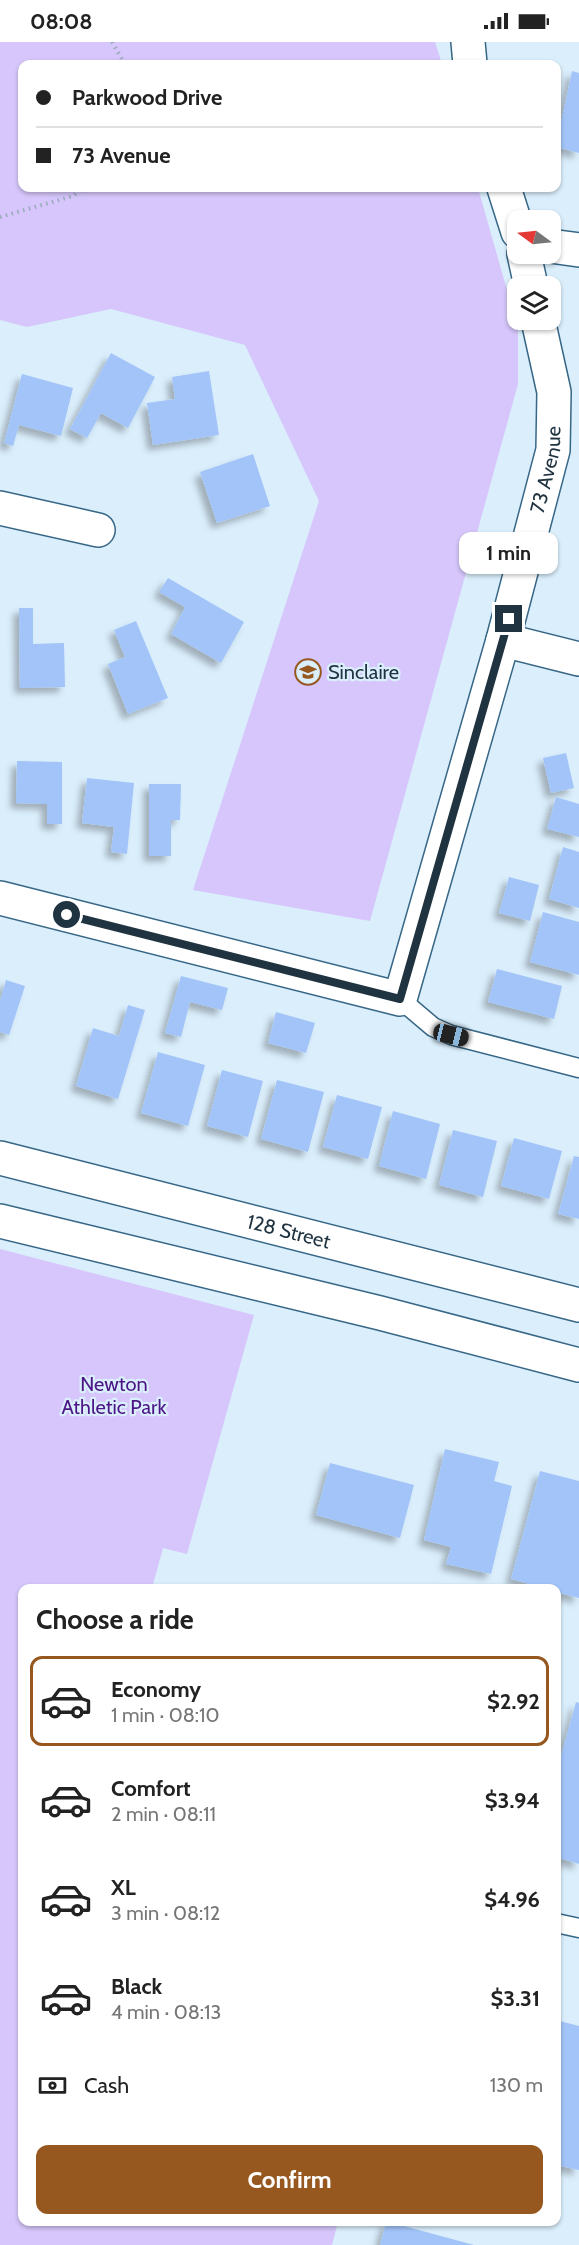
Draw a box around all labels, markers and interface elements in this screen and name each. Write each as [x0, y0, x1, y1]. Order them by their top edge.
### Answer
text: 08:08 [30, 8, 93, 35]
text: Parkwood Drive [72, 84, 222, 111]
text: 73 Avenue [72, 142, 171, 169]
north arrow [507, 210, 561, 264]
map controls [507, 210, 561, 330]
button: layers [507, 276, 561, 330]
street label: 73 Avenue [525, 426, 565, 516]
callout: 1 min [460, 532, 558, 574]
text: 1 min [486, 541, 531, 565]
route end [495, 605, 522, 632]
school or university icon: Sinclaire [293, 657, 323, 687]
place label: Sinclaire [328, 660, 399, 684]
route start [53, 901, 80, 928]
car [431, 1022, 471, 1048]
street label: 128 Street [245, 1209, 333, 1253]
park label: Newton Athletic Park [62, 1372, 166, 1419]
text: Choose a ride [36, 1603, 194, 1636]
icon: car [39, 1674, 93, 1728]
text: Economy [111, 1676, 201, 1703]
text: $2.92 [487, 1688, 540, 1715]
text: 1 min · 08:10 [111, 1703, 219, 1727]
icon: car [39, 1773, 93, 1827]
text: Comfort [111, 1775, 190, 1802]
text: $3.94 [485, 1787, 540, 1814]
text: 2 min · 08:11 [111, 1802, 216, 1826]
icon: car [39, 1872, 93, 1926]
text: XL [111, 1874, 136, 1901]
text: $4.96 [484, 1886, 540, 1913]
text: 3 min · 08:12 [111, 1901, 220, 1925]
icon: car [39, 1971, 93, 2025]
text: Black [111, 1973, 162, 2000]
text: $3.31 [491, 1985, 540, 2012]
text: 4 min · 08:13 [111, 2000, 221, 2024]
icon: cash [36, 2069, 69, 2102]
text: Cash [84, 2072, 129, 2099]
text: 130 m [490, 2073, 543, 2097]
button: Confirm [36, 2145, 543, 2214]

